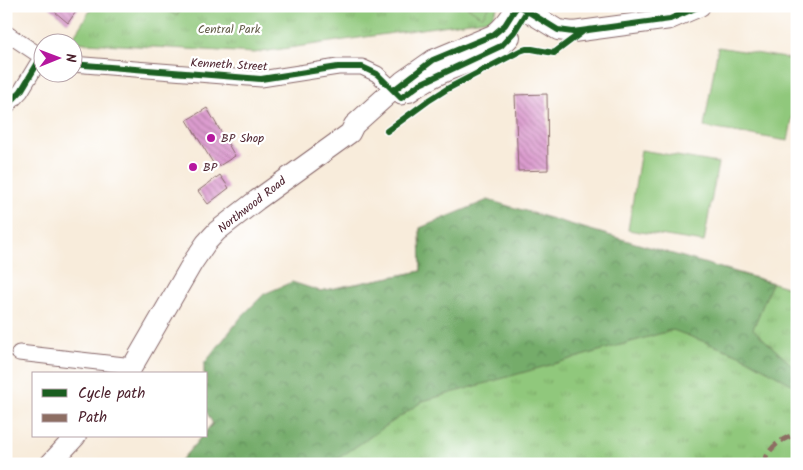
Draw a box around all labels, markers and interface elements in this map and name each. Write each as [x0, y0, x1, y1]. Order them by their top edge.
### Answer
park label: Central Park [198, 20, 261, 39]
north arrow [32, 32, 82, 82]
text: N [59, 53, 81, 63]
street label: Kenneth Street [190, 53, 268, 77]
place label: BP Shop [221, 129, 264, 148]
marker: BP Shop [205, 132, 217, 144]
place label: BP [203, 158, 218, 177]
marker: BP [187, 161, 199, 173]
street label: Northwood Road [214, 172, 291, 238]
legend [32, 372, 208, 438]
text: Cycle path [78, 382, 145, 406]
text: Path [78, 406, 107, 430]

